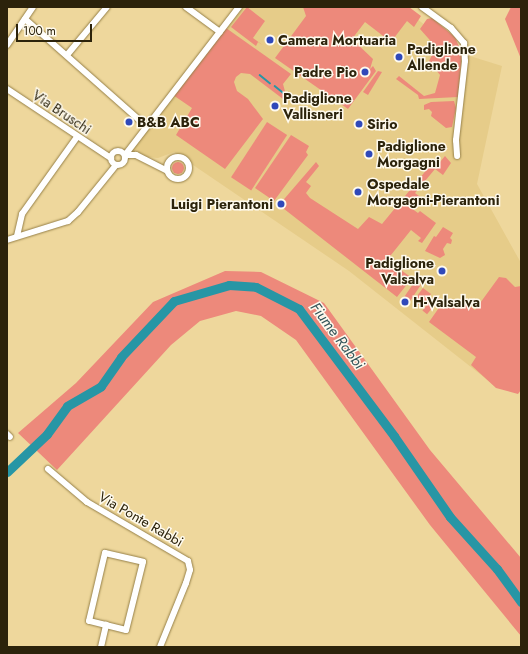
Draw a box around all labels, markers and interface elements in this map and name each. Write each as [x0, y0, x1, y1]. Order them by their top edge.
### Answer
scale bar [18, 16, 94, 42]
text: 100 m [23, 22, 56, 40]
place label: Camera Mortuaria [278, 32, 396, 48]
marker: Camera Mortuaria [265, 35, 275, 45]
place label: Padiglione Allende [407, 41, 476, 74]
marker: Padiglione Allende [394, 52, 404, 62]
place label: Padre Pio [294, 64, 357, 80]
marker: Padre Pio [360, 67, 370, 77]
street label: Via Bruschi [29, 86, 95, 138]
place label: Padiglione Vallisneri [283, 90, 352, 122]
marker: Padiglione Vallisneri [270, 101, 280, 111]
place label: B&B ABC [137, 114, 200, 130]
place label: Sirio [367, 116, 397, 132]
marker: B&B ABC [124, 117, 134, 127]
marker: Sirio [354, 119, 364, 129]
place label: Padiglione Morgagni [377, 138, 446, 170]
marker: Padiglione Morgagni [364, 149, 374, 159]
place label: Ospedale Morgagni-Pierantoni [367, 176, 500, 208]
marker: Ospedale Morgagni-Pierantoni [352, 186, 364, 198]
place label: Luigi Pierantoni [171, 196, 273, 212]
marker: Luigi Pierantoni [276, 199, 286, 209]
place label: Padiglione Valsalva [365, 255, 434, 288]
marker: Padiglione Valsalva [437, 266, 447, 276]
place label: H-Valsalva [413, 294, 480, 310]
marker: H-Valsalva [400, 297, 410, 307]
water label: Fiume Rabbi [306, 299, 368, 373]
street label: Via Ponte Rabbi [96, 488, 186, 550]

